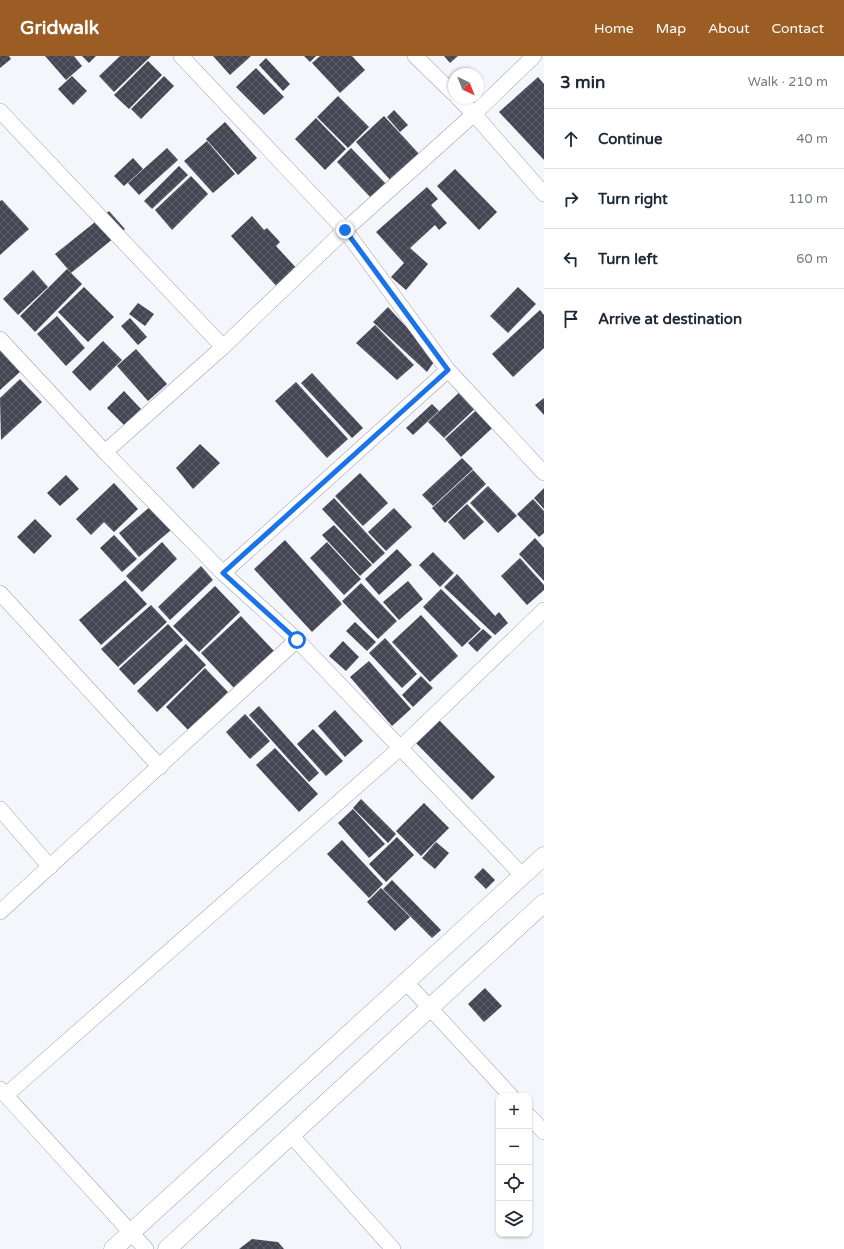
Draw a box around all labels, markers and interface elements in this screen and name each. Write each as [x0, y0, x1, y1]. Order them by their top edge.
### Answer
text: Gridwalk [20, 17, 99, 39]
text: Home [594, 20, 634, 37]
text: Map [656, 20, 686, 37]
text: About [708, 20, 750, 37]
text: Contact [772, 20, 824, 37]
north arrow [448, 68, 484, 104]
text: 3 min [560, 72, 605, 93]
text: Walk · 210 m [748, 74, 828, 90]
icon: ahead [560, 128, 582, 150]
text: Continue [598, 130, 662, 148]
text: 40 m [796, 131, 828, 147]
icon: right [560, 188, 582, 210]
text: Turn right [598, 190, 668, 208]
text: 110 m [788, 191, 828, 207]
route end [336, 221, 354, 239]
icon: left [560, 248, 582, 270]
text: Turn left [598, 250, 658, 268]
text: 60 m [796, 251, 828, 267]
icon: arrive [560, 308, 582, 330]
text: Arrive at destination [598, 310, 742, 328]
route start [288, 631, 306, 649]
map controls [496, 1093, 532, 1237]
button: + [496, 1093, 532, 1129]
button: − [496, 1129, 532, 1165]
button: locate [496, 1165, 532, 1201]
button: layers [496, 1201, 532, 1237]

